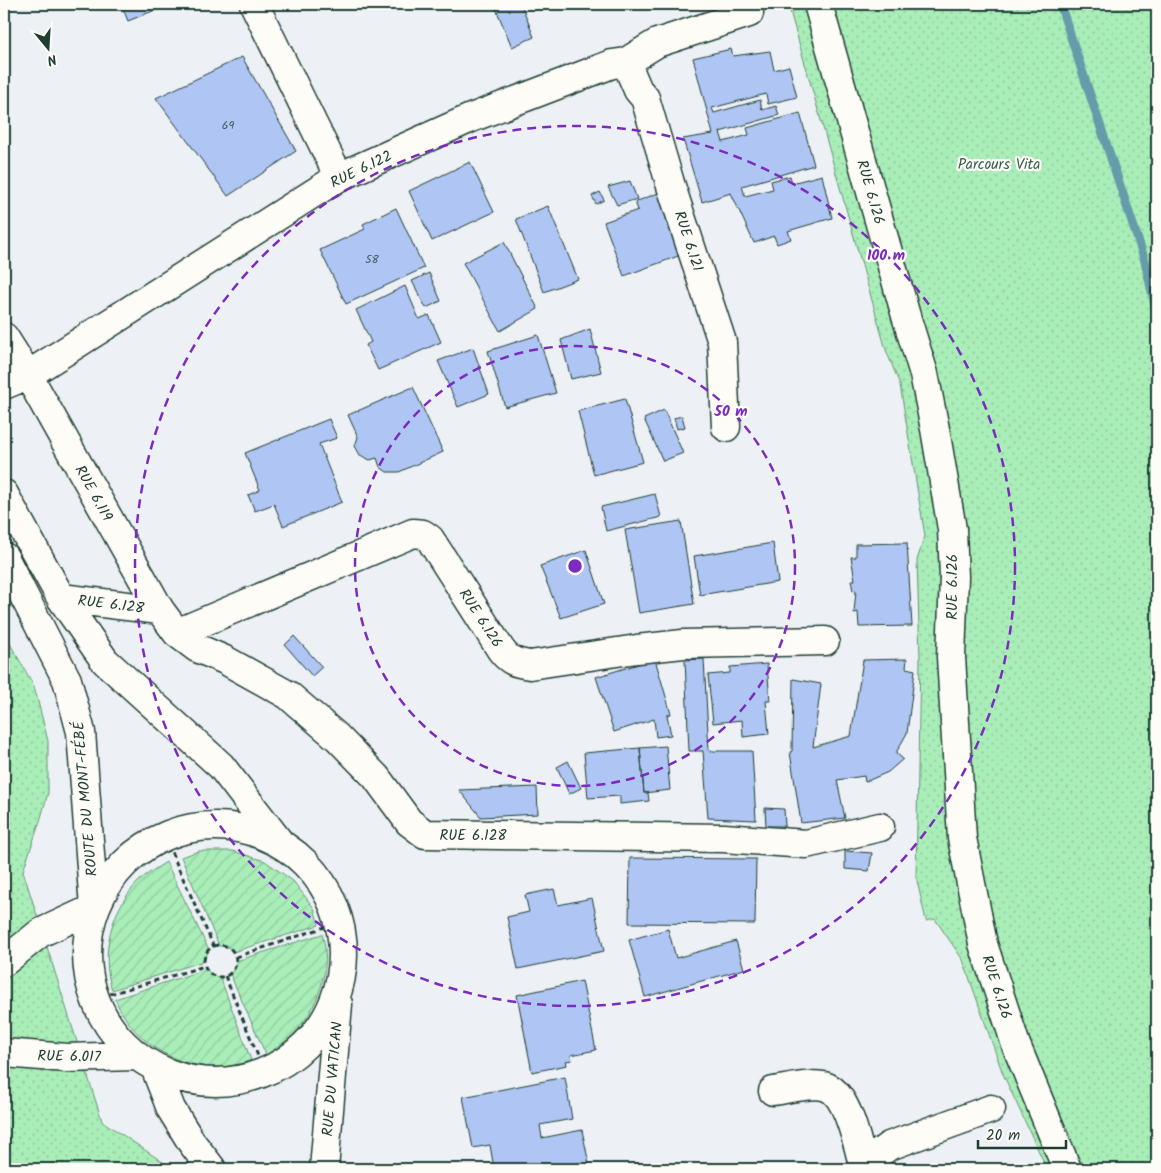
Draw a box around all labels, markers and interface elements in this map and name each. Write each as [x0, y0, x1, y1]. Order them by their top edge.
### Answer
north arrow [22, 22, 72, 72]
text: N [44, 48, 59, 71]
house number: 69 [222, 116, 234, 135]
street label: RUE 6.122 [326, 145, 397, 195]
park label: Parcours Vita [958, 153, 1040, 177]
street label: RUE 6.126 [849, 157, 891, 227]
street label: RUE 6.121 [667, 208, 709, 275]
text: 100 m [867, 244, 905, 268]
house number: 58 [365, 250, 380, 269]
text: 50 m [713, 400, 748, 424]
street label: RUE 6.119 [68, 461, 119, 527]
street label: RUE 6.126 [941, 554, 965, 620]
centre of rings [566, 557, 584, 575]
street label: RUE 6.126 [452, 584, 508, 653]
street label: RUE 6.128 [76, 589, 146, 621]
street label: ROUTE DU MONT-FÉBÉ [67, 719, 105, 877]
street label: RUE 6.128 [440, 824, 507, 848]
street label: RUE 6.126 [974, 952, 1018, 1022]
street label: RUE DU VATICAN [316, 1021, 350, 1138]
street label: RUE 6.017 [37, 1044, 102, 1070]
scale bar [978, 1118, 1066, 1150]
text: 20 m [986, 1124, 1020, 1148]

